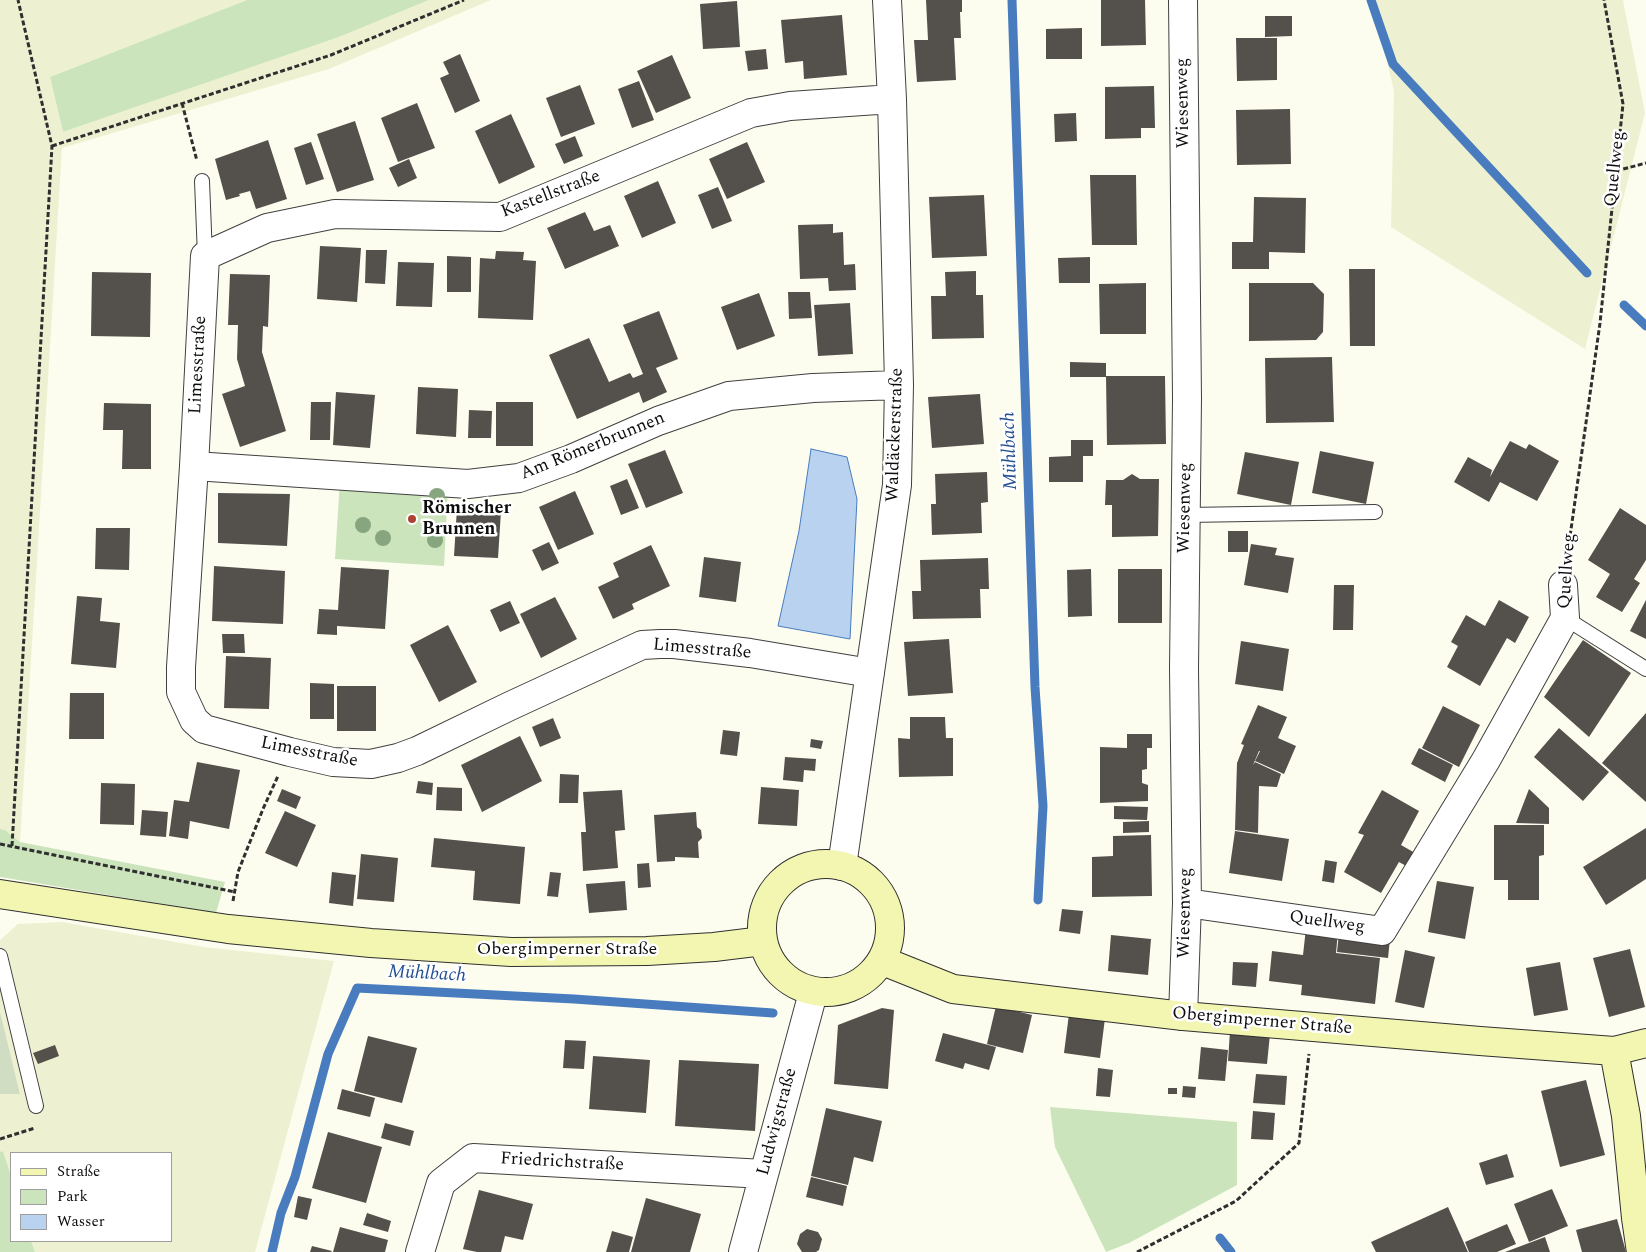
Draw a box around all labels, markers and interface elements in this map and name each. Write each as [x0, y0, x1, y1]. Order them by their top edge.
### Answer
street label: Wiesenweg [1172, 57, 1196, 149]
street label: Quellweg [1601, 130, 1631, 208]
street label: Kastellstraße [498, 166, 604, 224]
street label: Limesstraße [186, 315, 212, 415]
street label: Waldäckerstraße [883, 368, 909, 502]
street label: Am Römerbrunnen [518, 408, 668, 486]
water label: Mühlbach [998, 411, 1024, 491]
street label: Wiesenweg [1174, 462, 1198, 554]
place label: Römischer Brunnen [422, 498, 511, 540]
marker: Römischer Brunnen [406, 513, 418, 525]
street label: Quellweg [1555, 532, 1581, 610]
street label: Limesstraße [652, 635, 752, 665]
street label: Limesstraße [259, 733, 359, 773]
street label: Wiesenweg [1174, 867, 1198, 959]
street label: Quellweg [1288, 907, 1366, 939]
street label: Obergimperner Straße [477, 939, 657, 961]
water label: Mühlbach [387, 962, 467, 988]
street label: Obergimperner Straße [1171, 1003, 1353, 1041]
street label: Ludwigstraße [753, 1066, 803, 1178]
street label: Friedrichstraße [500, 1149, 624, 1177]
legend [10, 1152, 172, 1242]
text: Straße [57, 1160, 100, 1183]
text: Park [57, 1185, 88, 1208]
text: Wasser [57, 1210, 105, 1233]

